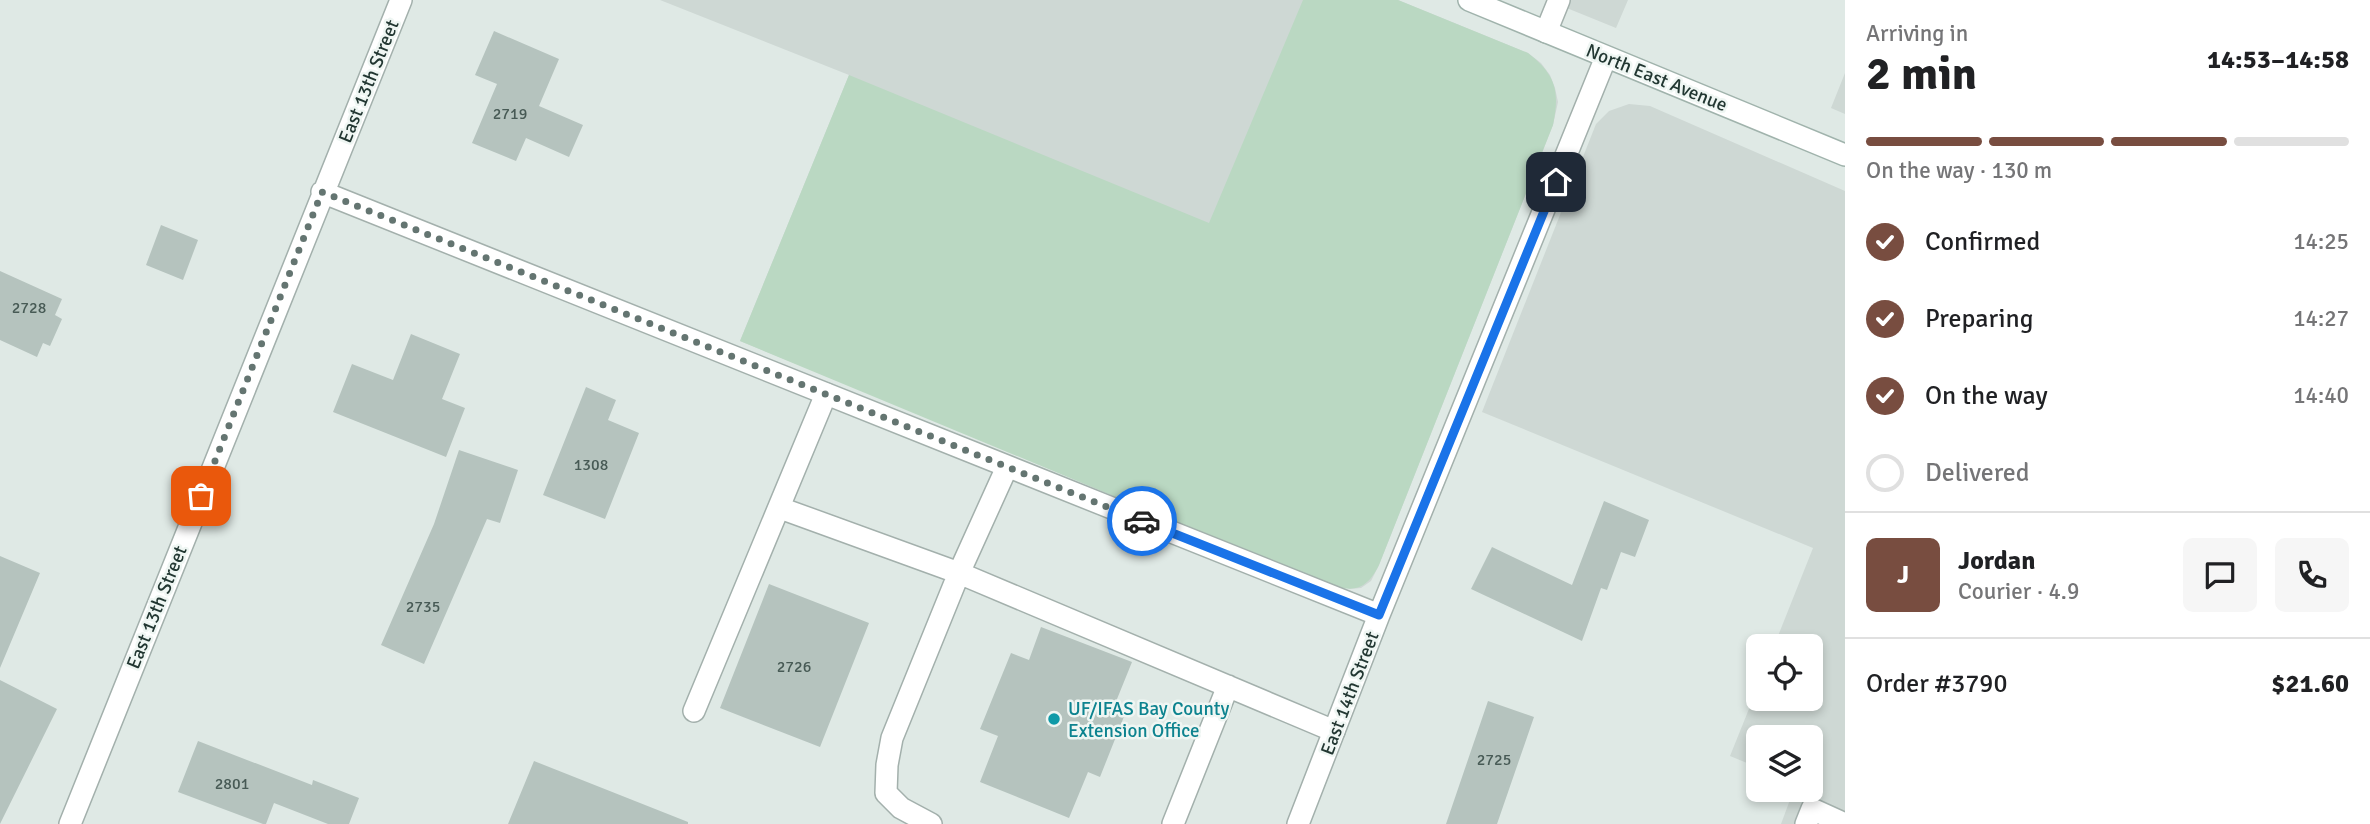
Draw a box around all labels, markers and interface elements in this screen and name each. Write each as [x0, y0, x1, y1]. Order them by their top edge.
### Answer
street label: East 13th Street [333, 16, 405, 146]
text: Arriving in [1866, 19, 1968, 48]
street label: North East Avenue [1583, 39, 1731, 117]
text: 14:53–14:58 [2207, 44, 2349, 76]
text: 2 min [1866, 46, 1977, 102]
house number: 2719 [493, 104, 527, 124]
pin [1526, 152, 1586, 212]
text: On the way · 130 m [1866, 156, 2052, 185]
icon: home [1537, 163, 1575, 201]
icon: check [1866, 223, 1904, 261]
text: Confirmed [1925, 226, 2040, 258]
text: 14:25 [2293, 227, 2349, 256]
house number: 2728 [12, 298, 46, 318]
icon: check [1866, 300, 1904, 338]
text: Preparing [1925, 303, 2033, 335]
text: 14:27 [2293, 304, 2349, 333]
icon: check [1866, 377, 1904, 415]
text: On the way [1925, 380, 2048, 412]
text: 14:40 [2293, 381, 2349, 410]
house number: 1308 [574, 455, 608, 475]
text: Delivered [1925, 457, 2030, 489]
pin [171, 466, 231, 526]
icon: bag [182, 477, 220, 515]
courier [1107, 486, 1177, 556]
icon: car [1123, 502, 1161, 540]
button: chat [2183, 538, 2257, 612]
button: phone [2275, 538, 2349, 612]
street label: East 13th Street [121, 542, 193, 672]
text: Jordan [1958, 545, 2035, 577]
text: J [1897, 559, 1909, 591]
text: Courier · 4.9 [1958, 577, 2079, 606]
house number: 2735 [406, 597, 440, 617]
street label: East 14th Street [1315, 628, 1385, 759]
map controls [1746, 634, 1823, 802]
button: locate [1746, 634, 1823, 711]
house number: 2726 [777, 657, 811, 677]
text: Order #3790 [1866, 668, 2007, 700]
text: $21.60 [2271, 668, 2349, 700]
place label: UF/IFAS Bay County Extension Office [1068, 697, 1230, 743]
marker: UF/IFAS Bay County Extension Office [1046, 711, 1062, 727]
button: layers [1746, 725, 1823, 802]
house number: 2725 [1477, 750, 1511, 770]
house number: 2801 [215, 774, 249, 794]

